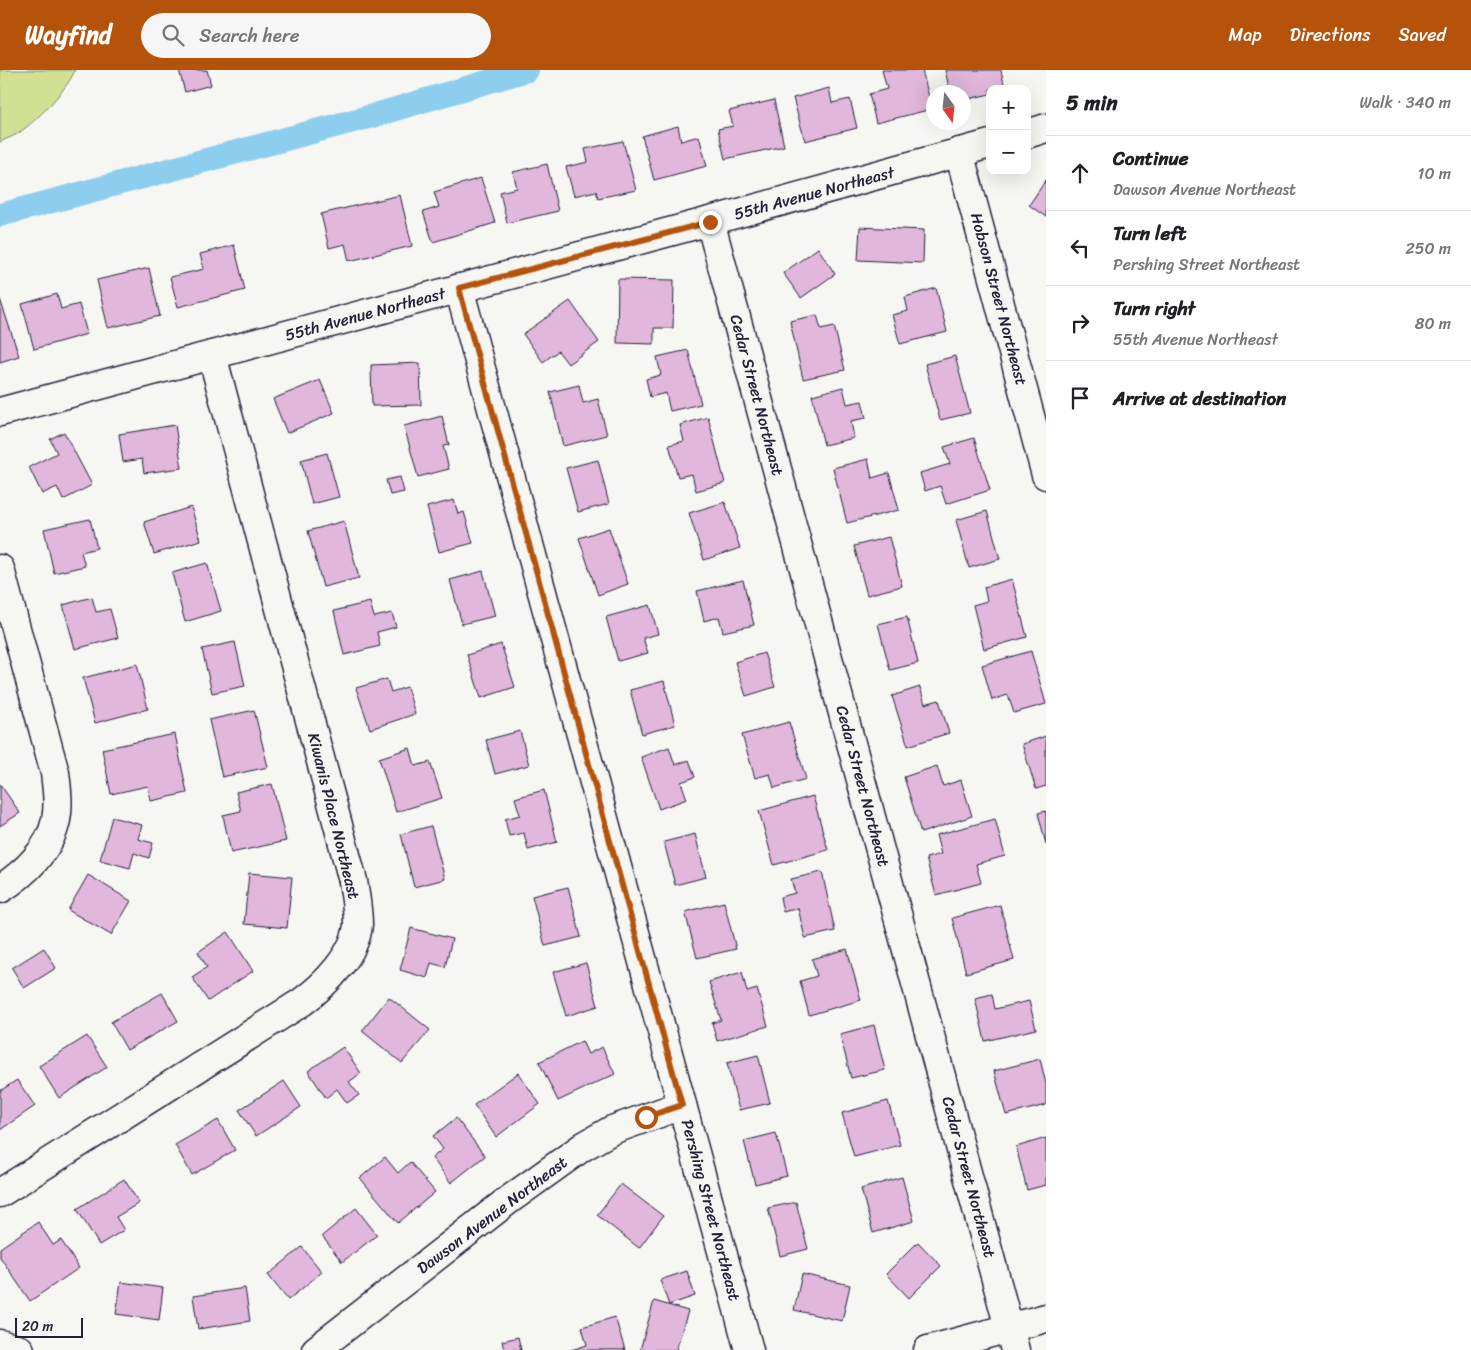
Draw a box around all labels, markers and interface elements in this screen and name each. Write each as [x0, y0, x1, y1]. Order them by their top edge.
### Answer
search box [141, 13, 491, 58]
text: Wayfind [25, 14, 111, 56]
text: Search here [199, 19, 299, 52]
text: Map [1229, 19, 1262, 51]
text: Directions [1290, 19, 1371, 51]
text: Saved [1399, 19, 1446, 51]
icon: search [159, 21, 187, 49]
text: 5 min [1066, 84, 1118, 122]
north arrow [926, 85, 971, 130]
map controls [986, 85, 1031, 175]
button: + [986, 85, 1031, 130]
text: Walk · 340 m [1360, 88, 1451, 117]
button: − [986, 130, 1031, 175]
text: Continue [1113, 142, 1189, 175]
street label: 55th Avenue Northeast [731, 158, 898, 228]
icon: ahead [1066, 159, 1094, 187]
text: 10 m [1418, 159, 1451, 188]
text: Dawson Avenue Northeast [1113, 175, 1296, 204]
street label: Hobson Street Northeast [962, 209, 1036, 389]
route end [699, 211, 722, 234]
text: Turn left [1113, 217, 1186, 250]
icon: left [1066, 234, 1094, 262]
text: 250 m [1405, 234, 1451, 263]
text: Pershing Street Northeast [1113, 250, 1300, 279]
street label: 55th Avenue Northeast [282, 279, 449, 349]
text: Turn right [1113, 292, 1195, 325]
icon: right [1066, 309, 1094, 337]
text: 80 m [1415, 309, 1451, 338]
street label: Cedar Street Northeast [722, 311, 792, 479]
text: 55th Avenue Northeast [1113, 325, 1278, 354]
text: Arrive at destination [1113, 382, 1286, 415]
icon: arrive [1066, 384, 1094, 412]
street label: Cedar Street Northeast [828, 702, 898, 870]
street label: Kiwanis Place Northeast [299, 730, 369, 902]
street label: Cedar Street Northeast [934, 1093, 1004, 1261]
route start [635, 1106, 658, 1129]
street label: Pershing Street Northeast [673, 1116, 749, 1304]
street label: Dawson Avenue Northeast [410, 1148, 574, 1282]
text: 20 m [22, 1314, 53, 1339]
scale bar [15, 1315, 82, 1338]

